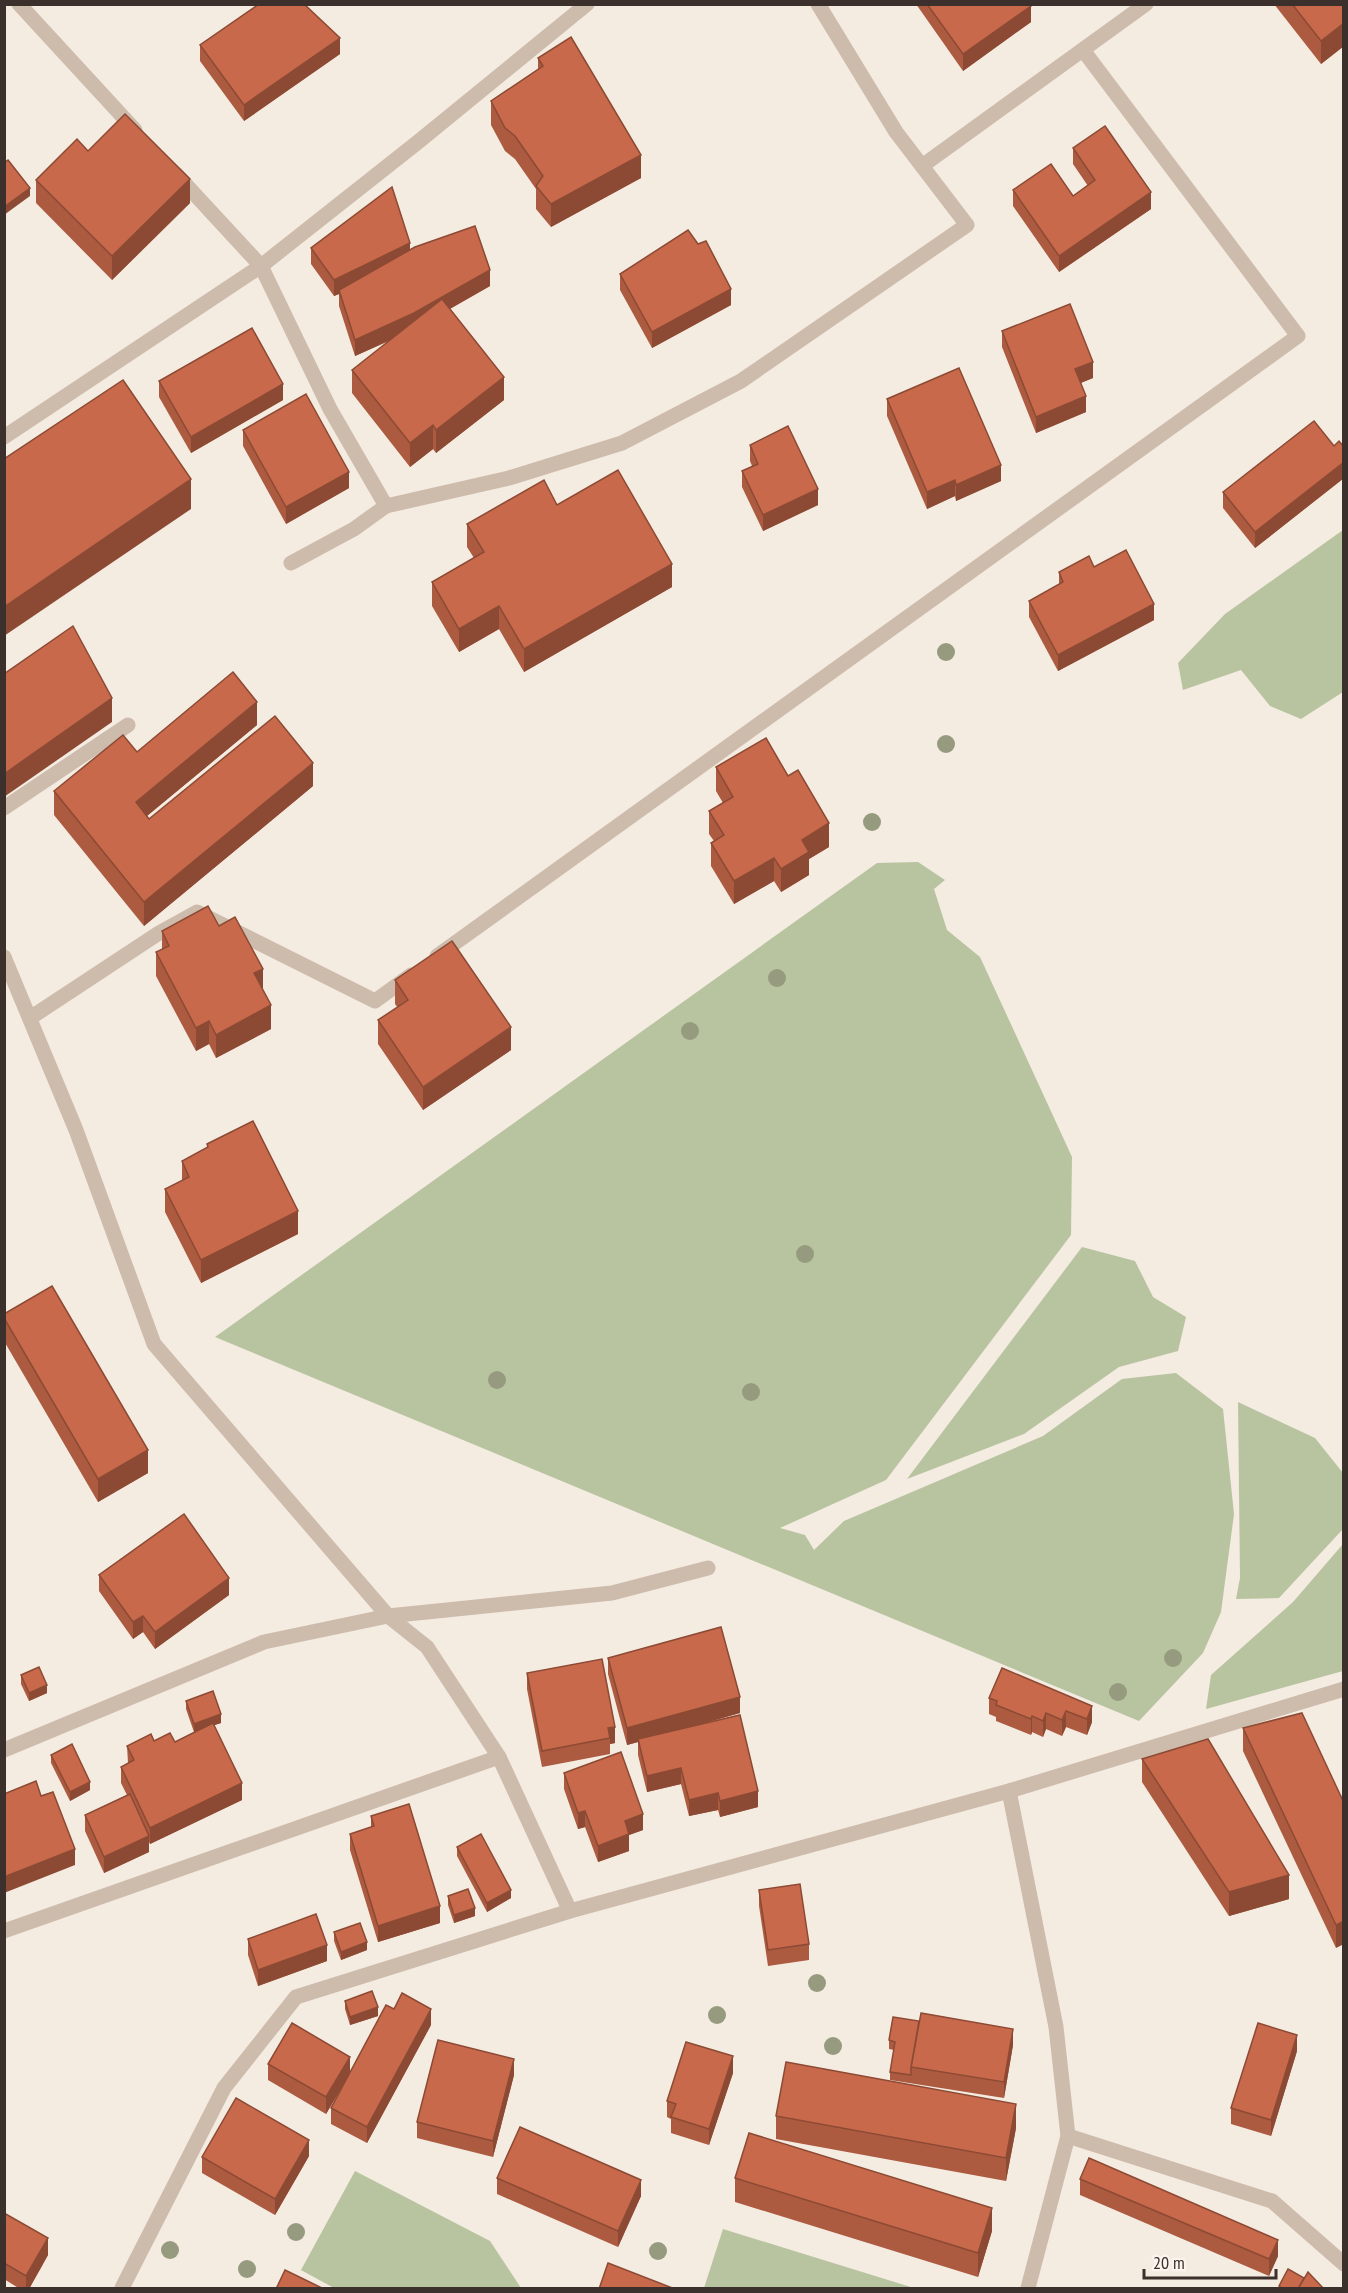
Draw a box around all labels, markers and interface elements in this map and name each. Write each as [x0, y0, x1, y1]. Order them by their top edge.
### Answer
scale bar [1144, 2242, 1276, 2280]
text: 20 m [1153, 2251, 1185, 2274]

